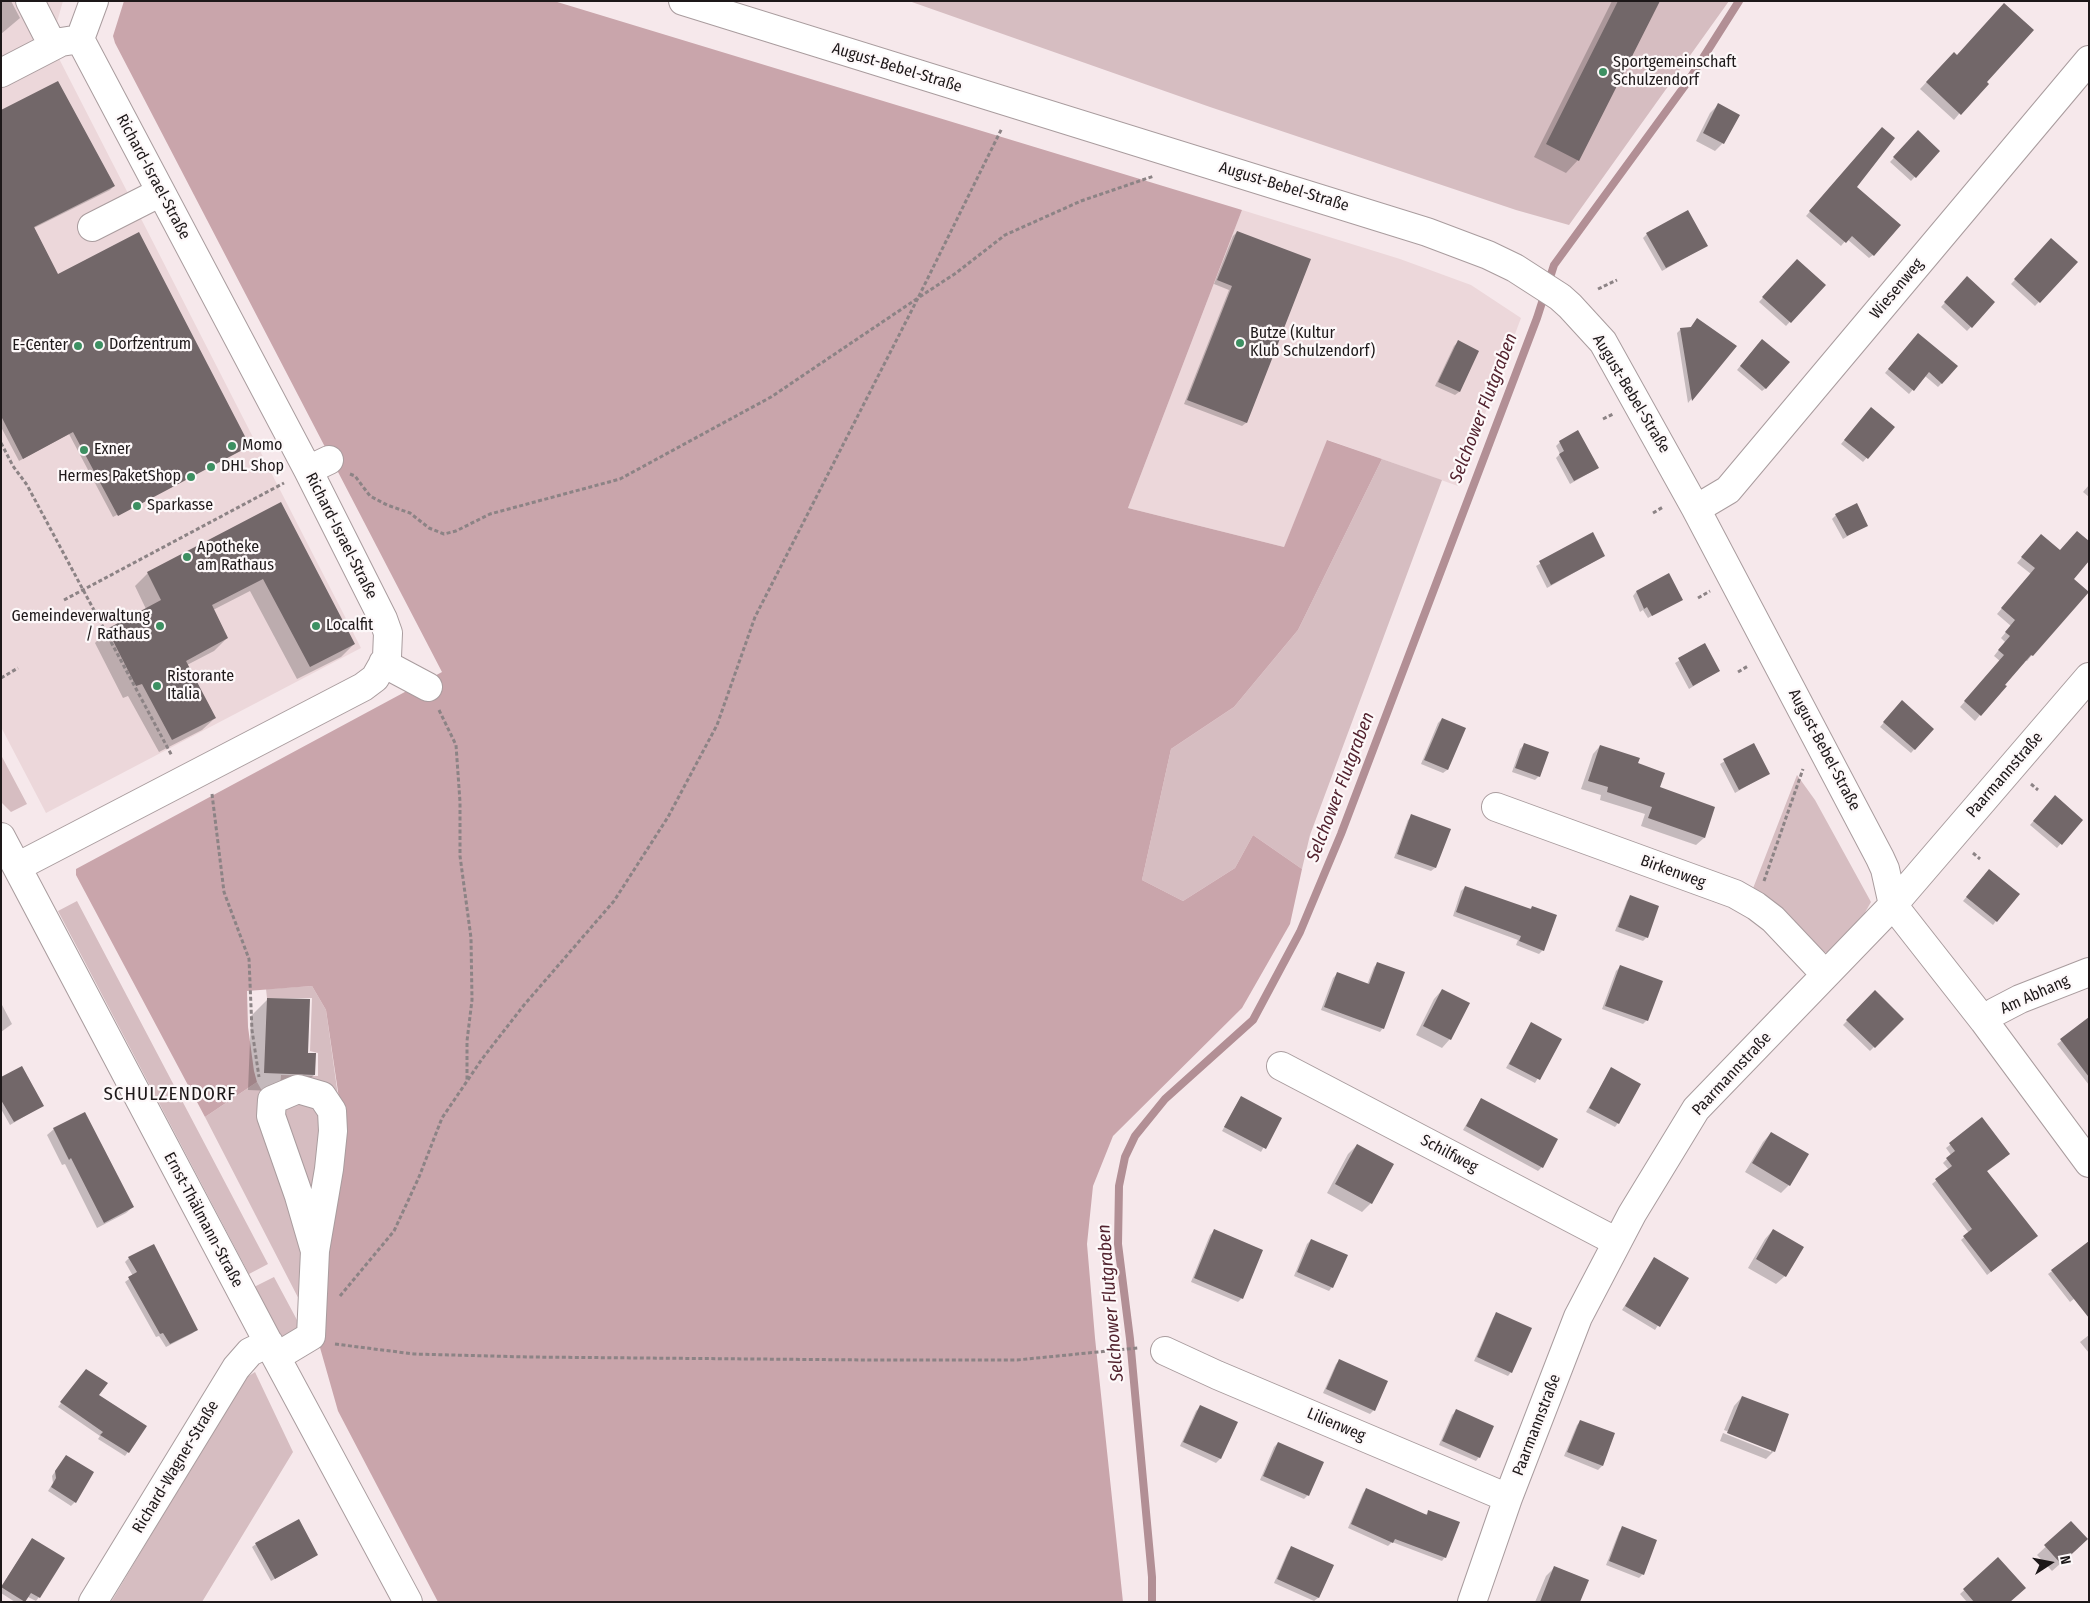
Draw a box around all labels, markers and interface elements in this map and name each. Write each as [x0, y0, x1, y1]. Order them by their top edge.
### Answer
street label: August-Bebel-Straße [830, 39, 964, 97]
place label: Sportgemeinschaft Schulzendorf [1613, 53, 1736, 91]
marker: Sportgemeinschaft Schulzendorf [1597, 66, 1609, 78]
street label: Richard-Israel-Straße [112, 111, 194, 243]
street label: August-Bebel-Straße [1217, 158, 1351, 216]
street label: Wiesenweg [1866, 255, 1928, 323]
place label: Butze (Kultur Klub Schulzendorf) [1250, 324, 1375, 362]
water label: Selchower Flutgraben [1446, 330, 1522, 486]
street label: August-Bebel-Straße [1588, 331, 1674, 457]
place label: Dorfzentrum [109, 335, 191, 355]
place label: E-Center [12, 336, 68, 356]
marker: Butze (Kultur Klub Schulzendorf) [1234, 337, 1246, 349]
marker: Dorfzentrum [93, 339, 105, 351]
marker: E-Center [72, 340, 84, 352]
place label: Momo [242, 436, 283, 456]
place label: Exner [94, 440, 130, 460]
marker: Momo [226, 440, 238, 452]
marker: Exner [78, 444, 90, 456]
place label: DHL Shop [221, 457, 284, 477]
marker: DHL Shop [205, 461, 217, 473]
place label: Hermes PaketShop [58, 467, 181, 487]
street label: Richard-Israel-Straße [301, 470, 381, 602]
marker: Hermes PaketShop [185, 471, 197, 483]
place label: Sparkasse [147, 496, 213, 516]
marker: Sparkasse [131, 500, 143, 512]
place label: Apotheke am Rathaus [197, 538, 274, 576]
marker: Apotheke am Rathaus [181, 551, 193, 563]
place label: Gemeindeverwaltung / Rathaus [12, 607, 150, 645]
place label: Localfit [326, 616, 373, 636]
marker: Gemeindeverwaltung / Rathaus [154, 620, 166, 632]
marker: Localfit [310, 620, 322, 632]
place label: Ristorante Italia [167, 667, 234, 705]
marker: Ristorante Italia [151, 680, 163, 692]
street label: August-Bebel-Straße [1784, 686, 1864, 814]
water label: Selchower Flutgraben [1303, 709, 1379, 865]
street label: Paarmannstraße [1963, 728, 2047, 822]
street label: Birkenweg [1638, 851, 1708, 893]
street label: Am Abhang [1997, 971, 2073, 1019]
street label: Paarmannstraße [1688, 1028, 1776, 1120]
district label: SCHULZENDORF [102, 1084, 238, 1106]
street label: Schilfweg [1417, 1131, 1481, 1177]
street label: Ernst-Thälmann-Straße [159, 1149, 247, 1291]
water label: Selchower Flutgraben [1093, 1223, 1129, 1383]
street label: Paarmannstraße [1509, 1372, 1565, 1478]
street label: Richard-Wagner-Straße [129, 1397, 223, 1537]
street label: Lilienweg [1304, 1404, 1368, 1446]
north arrow [2025, 1538, 2075, 1588]
text: N [2056, 1554, 2074, 1566]

